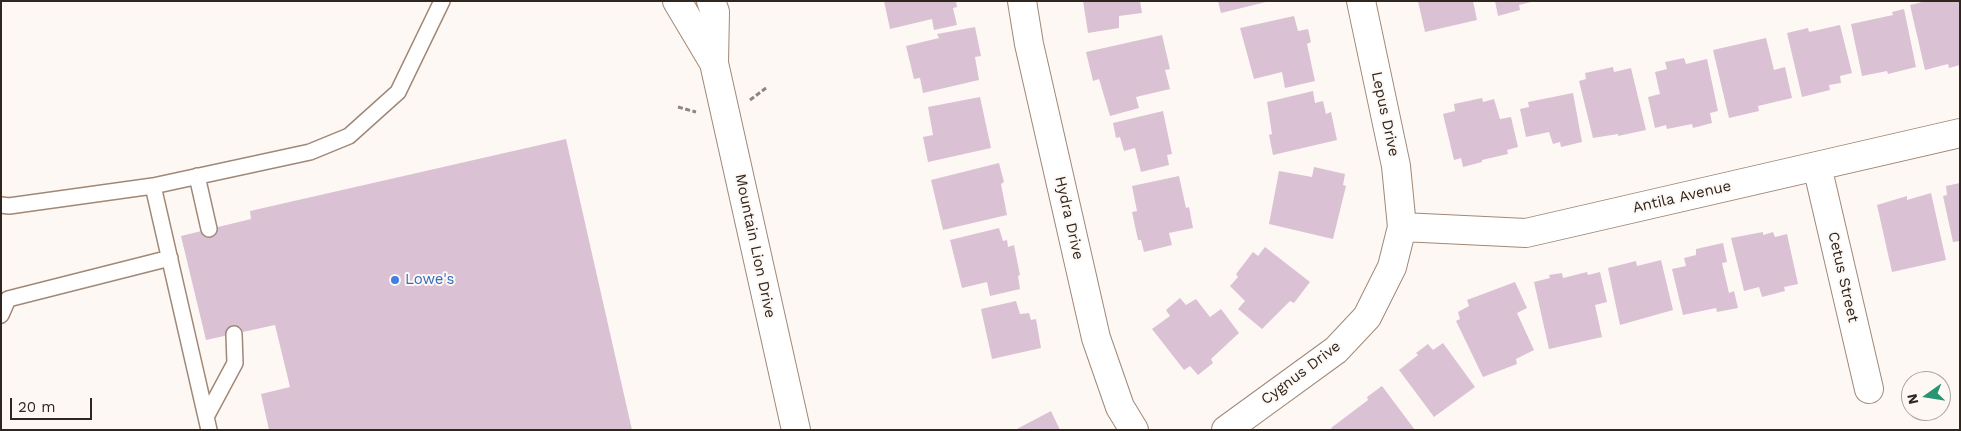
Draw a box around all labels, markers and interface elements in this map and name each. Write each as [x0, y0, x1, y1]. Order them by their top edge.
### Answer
street label: Lepus Drive [1367, 70, 1403, 158]
street label: Mountain Lion Drive [731, 172, 779, 320]
street label: Hydra Drive [1051, 175, 1087, 261]
street label: Antila Avenue [1631, 177, 1733, 217]
street label: Cetus Street [1824, 230, 1862, 324]
place label: Lowe's [405, 271, 454, 289]
marker: Lowe's [389, 274, 401, 286]
street label: Cygnus Drive [1258, 337, 1344, 409]
north arrow [1901, 371, 1951, 421]
scale bar [12, 388, 95, 420]
text: N [1903, 392, 1921, 406]
text: 20 m [18, 398, 56, 416]

